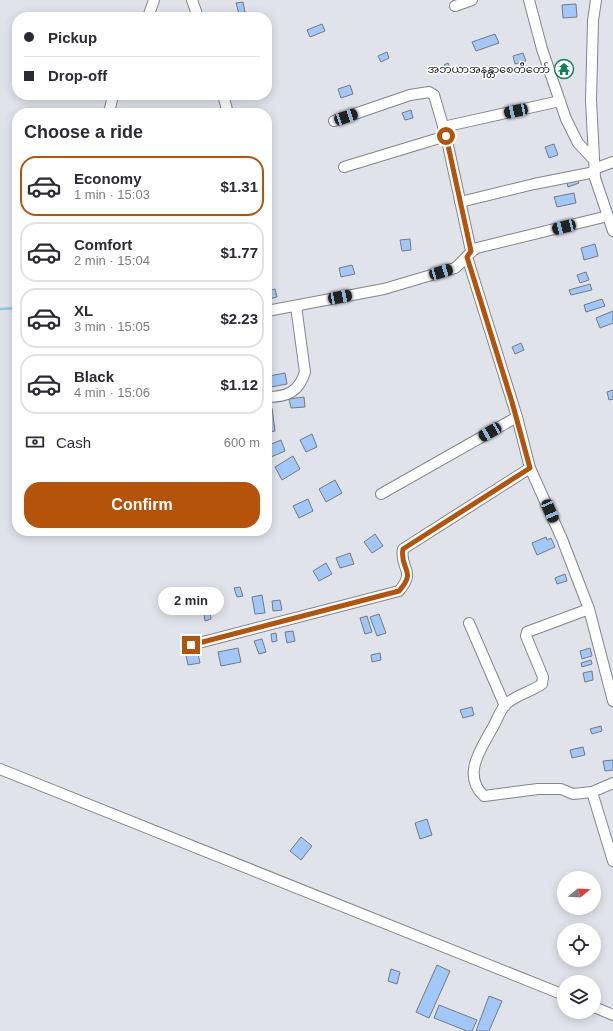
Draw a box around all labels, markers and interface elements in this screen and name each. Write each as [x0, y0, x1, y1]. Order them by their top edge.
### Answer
text: Pickup [48, 29, 97, 46]
temple icon: အဘယာအနန္တာစေတီတော် [553, 58, 575, 80]
place label: အဘယာအနန္တာစေတီတော် [427, 62, 550, 78]
text: Drop-off [48, 67, 107, 84]
car [503, 103, 529, 119]
car [333, 107, 359, 127]
text: Choose a ride [24, 122, 143, 142]
route start [437, 127, 455, 145]
icon: car [26, 168, 62, 204]
text: Economy [74, 170, 142, 187]
text: $1.31 [220, 178, 258, 195]
text: 1 min · 15:03 [74, 187, 150, 202]
car [551, 218, 577, 236]
icon: car [26, 234, 62, 270]
text: Comfort [74, 236, 132, 253]
text: $1.77 [220, 244, 258, 261]
text: 2 min · 15:04 [74, 253, 150, 268]
car [428, 263, 454, 281]
car [327, 289, 353, 305]
icon: car [26, 300, 62, 336]
text: XL [74, 302, 93, 319]
text: $2.23 [220, 310, 258, 327]
text: 3 min · 15:05 [74, 319, 150, 334]
icon: car [26, 366, 62, 402]
text: Black [74, 368, 114, 385]
text: $1.12 [220, 376, 258, 393]
text: 4 min · 15:06 [74, 385, 150, 400]
car [477, 421, 503, 443]
icon: cash [24, 431, 46, 453]
text: Cash [56, 434, 91, 451]
text: 600 m [224, 435, 260, 450]
button: Confirm [24, 482, 260, 528]
car [540, 498, 560, 524]
callout: 2 min [158, 587, 224, 615]
text: 2 min [174, 593, 208, 608]
route end [182, 636, 200, 654]
north arrow [557, 871, 601, 915]
map controls [557, 871, 601, 1019]
button: locate [557, 923, 601, 967]
button: layers [557, 975, 601, 1019]

